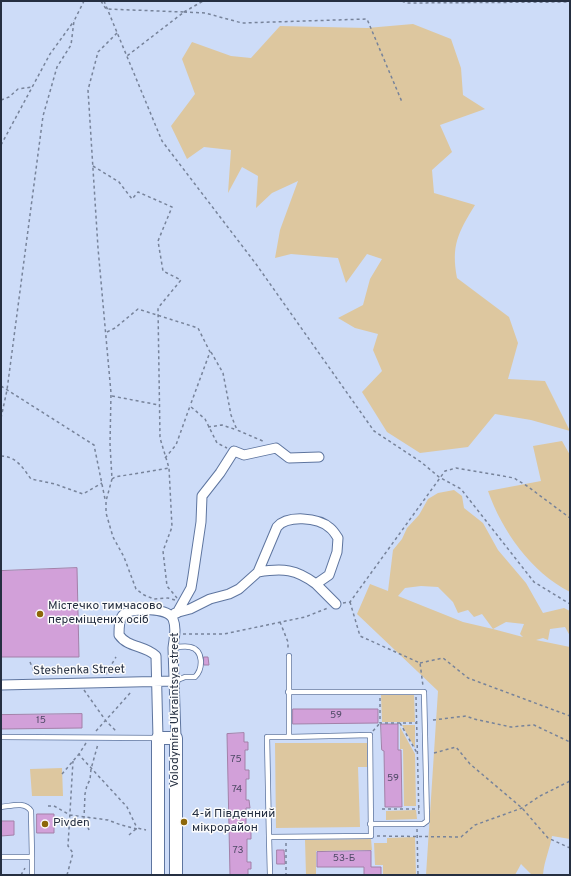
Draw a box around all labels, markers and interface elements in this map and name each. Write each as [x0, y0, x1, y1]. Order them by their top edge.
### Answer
place label: Містечко тимчасово переміщених осіб [48, 600, 162, 628]
marker: Містечко тимчасово переміщених осіб [35, 609, 45, 619]
street label: Volodymira Ukraintsya street [169, 632, 183, 788]
street label: Steshenka Street [33, 663, 125, 679]
house number: 59 [330, 710, 342, 722]
house number: 15 [36, 715, 46, 727]
house number: 75 [230, 754, 242, 766]
house number: 59 [387, 773, 399, 785]
house number: 74 [232, 784, 242, 796]
place label: 4-й Південний мікрорайон [192, 808, 275, 836]
place label: Pivden [53, 817, 90, 831]
marker: 4-й Південний мікрорайон [179, 817, 189, 827]
marker: Pivden [40, 819, 50, 829]
house number: 73 [232, 845, 244, 857]
house number: 53-Б [333, 853, 355, 865]

